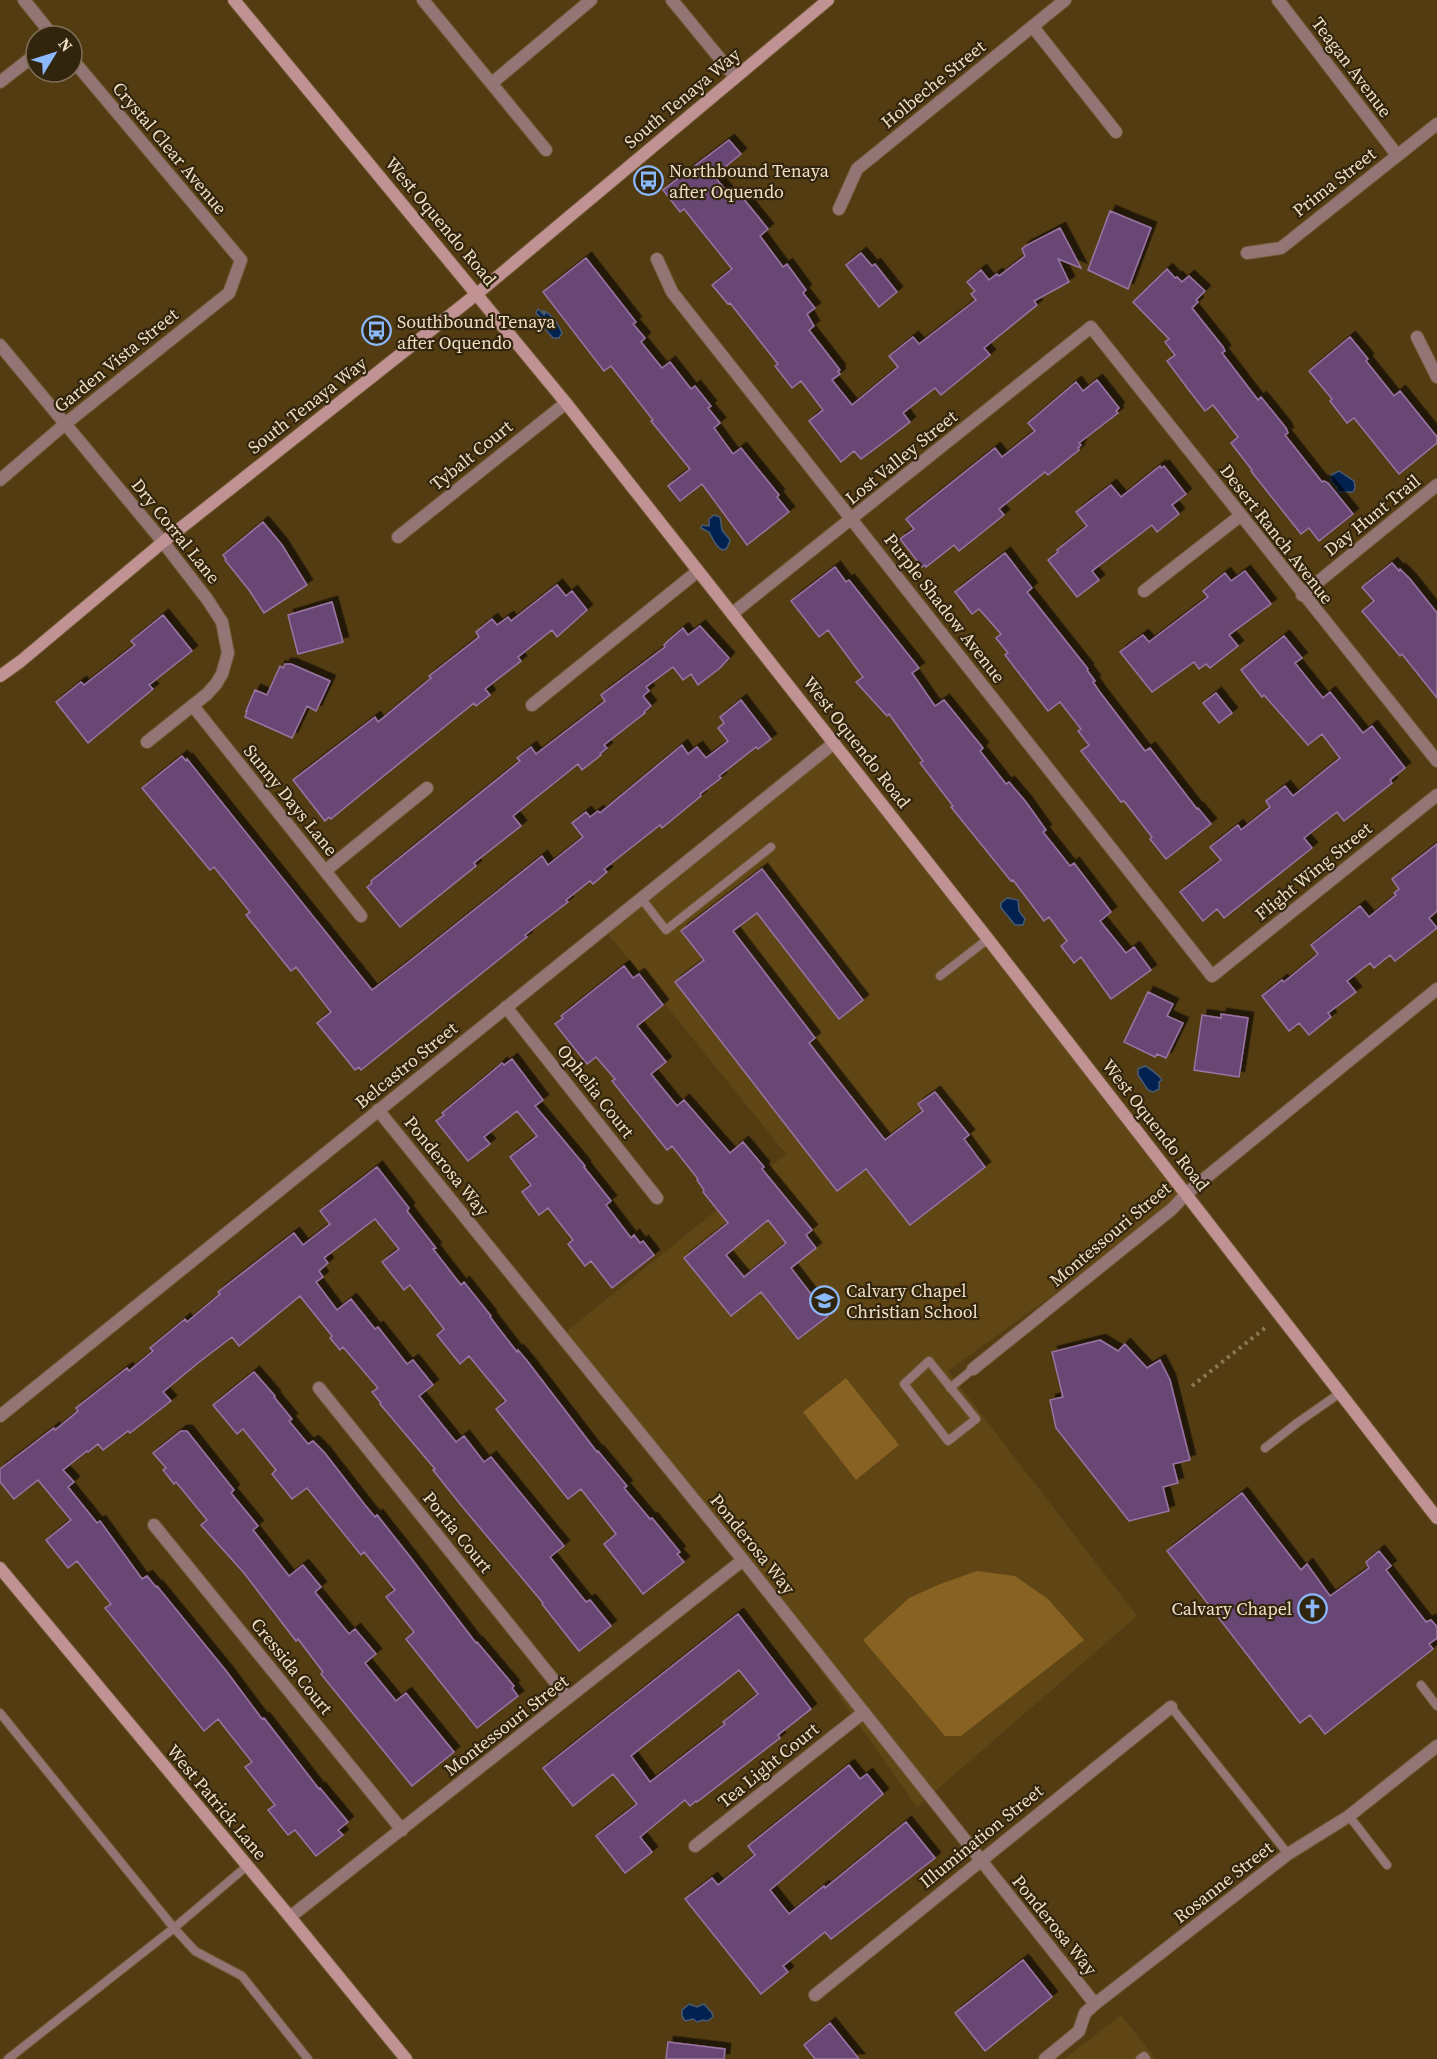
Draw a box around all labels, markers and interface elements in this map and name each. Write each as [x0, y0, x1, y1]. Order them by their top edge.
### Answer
street label: Teagan Avenue [1306, 12, 1398, 122]
north arrow [24, 24, 84, 84]
text: N [54, 33, 78, 56]
street label: Holbeche Street [875, 34, 991, 134]
street label: South Tenaya Way [619, 41, 746, 154]
street label: Crystal Clear Avenue [107, 76, 233, 220]
street label: Prima Street [1287, 141, 1381, 222]
street label: West Oquendo Road [380, 151, 502, 291]
place label: Northbound Tenaya after Oquendo [669, 158, 830, 204]
bus stop icon: Northbound Tenaya after Oquendo [632, 164, 664, 196]
street label: Garden Vista Street [49, 302, 184, 418]
place label: Southbound Tenaya after Oquendo [397, 309, 556, 355]
bus stop icon: Southbound Tenaya after Oquendo [360, 315, 392, 347]
street label: South Tenaya Way [242, 350, 372, 459]
street label: Lost Valley Street [840, 404, 962, 510]
street label: Tybalt Court [425, 414, 518, 496]
street label: Desert Ranch Avenue [1214, 459, 1340, 609]
street label: Day Hunt Trail [1318, 468, 1426, 562]
street label: Dry Corral Lane [126, 473, 226, 589]
street label: Purple Shadow Avenue [879, 528, 1011, 688]
street label: West Oquendo Road [797, 671, 917, 813]
street label: Sunny Days Lane [238, 739, 344, 861]
street label: Flight Wing Street [1249, 816, 1377, 926]
street label: Belcastro Street [349, 1016, 463, 1114]
street label: Ophelia Court [552, 1039, 641, 1143]
street label: West Oquendo Road [1096, 1054, 1216, 1196]
street label: Ponderosa Way [399, 1110, 496, 1222]
street label: Montessouri Street [1044, 1176, 1176, 1292]
place label: Calvary Chapel Christian School [846, 1278, 978, 1324]
school or university icon: Calvary Chapel Christian School [809, 1284, 841, 1316]
street label: Portia Court [417, 1486, 499, 1578]
street label: Ponderosa Way [705, 1488, 802, 1600]
church icon: Calvary Chapel [1297, 1592, 1329, 1624]
place label: Calvary Chapel [1171, 1596, 1292, 1621]
street label: Cressida Court [245, 1612, 339, 1720]
street label: Montessouri Street [439, 1669, 573, 1781]
street label: Tea Light Court [712, 1716, 824, 1814]
street label: West Patrick Lane [161, 1739, 273, 1865]
street label: Illumination Street [914, 1778, 1048, 1894]
street label: Rosanne Street [1168, 1835, 1278, 1929]
street label: Ponderosa Way [1007, 1869, 1104, 1981]

